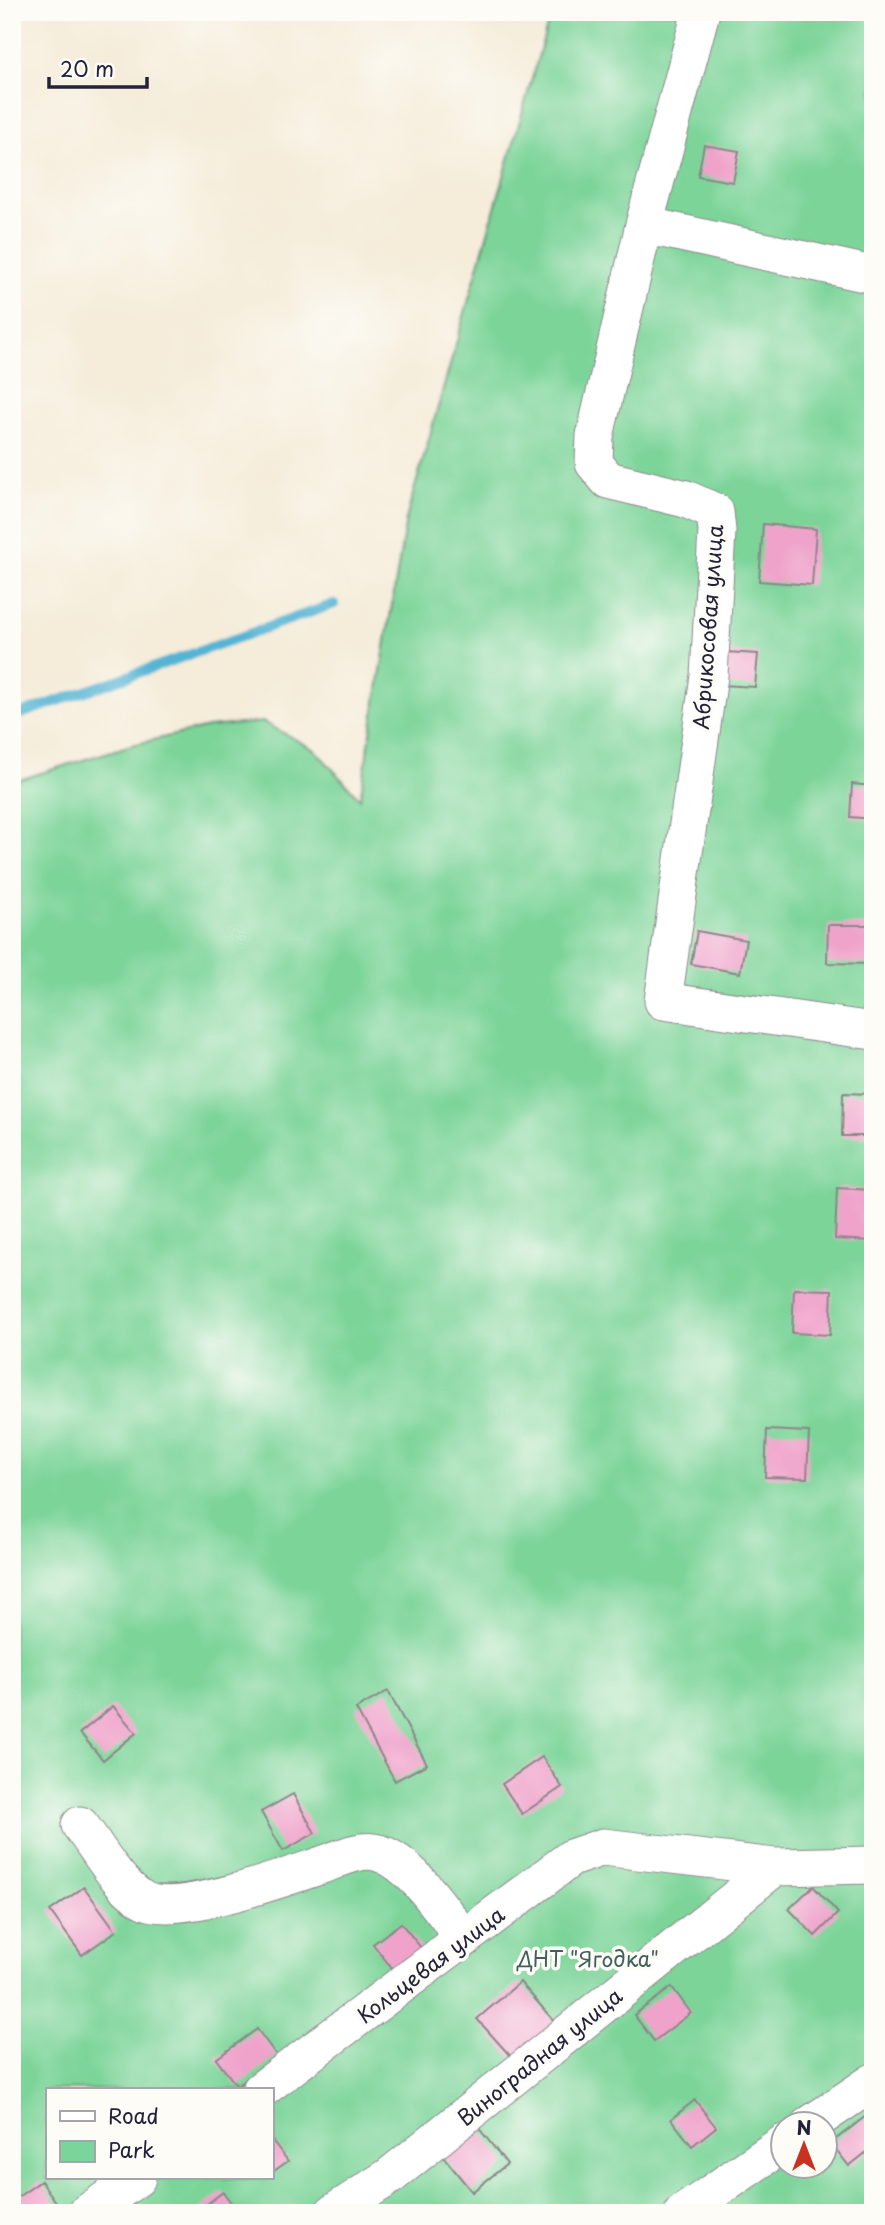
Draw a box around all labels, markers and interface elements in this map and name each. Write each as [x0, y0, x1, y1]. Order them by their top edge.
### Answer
scale bar [49, 46, 147, 90]
text: 20 m [60, 52, 114, 84]
street label: Абрикосовая улица [684, 523, 730, 731]
street label: Кольцевая улица [349, 1897, 511, 2030]
park label: ДНТ "Ягодка" [516, 1942, 659, 1974]
street label: Виноградная улица [449, 1979, 629, 2133]
legend [46, 2088, 273, 2180]
text: Road [108, 2099, 159, 2131]
north arrow [770, 2110, 840, 2180]
text: N [796, 2113, 812, 2141]
text: Park [108, 2133, 155, 2165]

